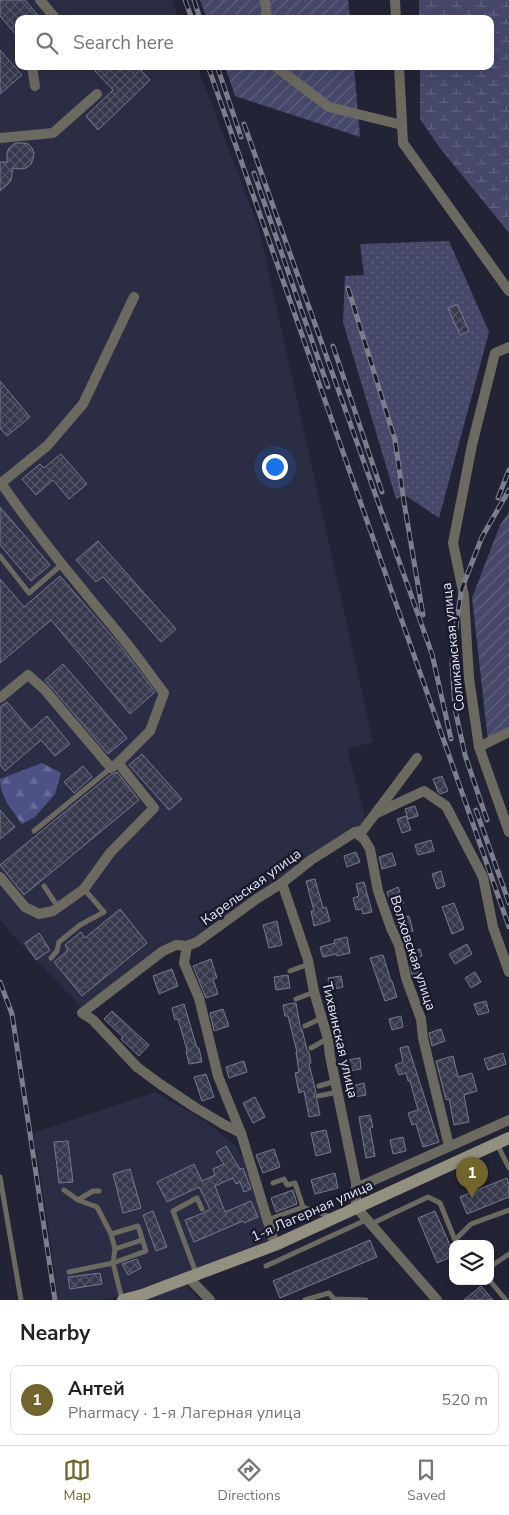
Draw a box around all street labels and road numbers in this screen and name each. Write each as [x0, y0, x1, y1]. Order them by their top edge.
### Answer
street label: Соликамская улица [437, 582, 469, 712]
street label: Карельская улица [197, 844, 305, 930]
street label: Волховская улица [385, 893, 441, 1013]
street label: Тихвинская улица [317, 980, 363, 1100]
street label: 1-я Лагерная улица [248, 1176, 376, 1246]

